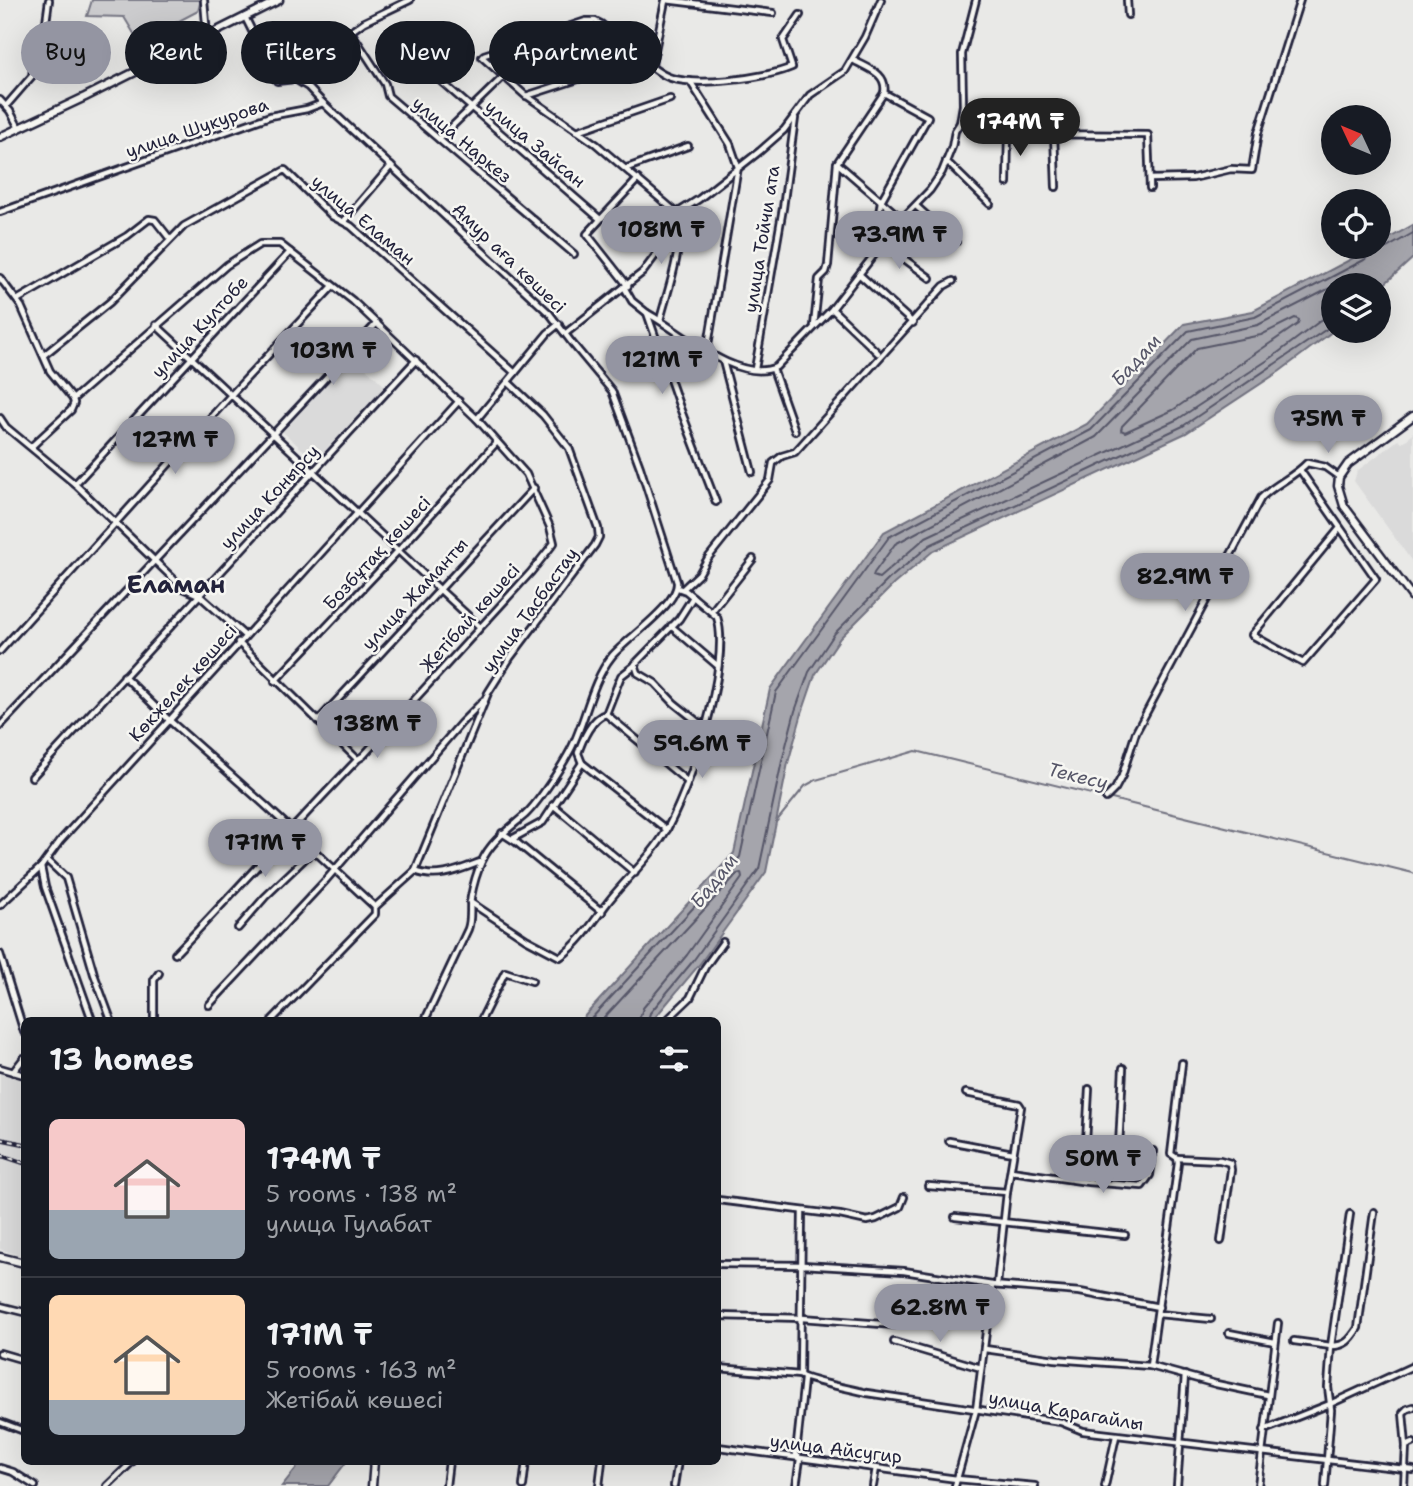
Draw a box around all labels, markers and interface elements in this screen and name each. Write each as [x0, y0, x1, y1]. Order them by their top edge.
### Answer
chip: Buy [21, 21, 111, 84]
chip: Rent [125, 21, 227, 84]
chip: Filters [241, 21, 361, 84]
chip: New [375, 21, 475, 84]
chip: Apartment [489, 21, 662, 84]
street label: улица Наркез [407, 91, 517, 189]
street label: улица Шукурова [122, 92, 272, 164]
street label: улица Зайсан [480, 95, 590, 193]
pin: 174M ₸ [963, 99, 1077, 158]
north arrow [1321, 105, 1391, 175]
map controls [1321, 105, 1391, 343]
text: 174M ₸ [976, 106, 1064, 136]
street label: улица Тойчи ата [738, 164, 786, 314]
street label: улица Еламан [306, 169, 420, 271]
button: locate [1321, 189, 1391, 259]
street label: Амур аға көшесі [447, 197, 571, 319]
pin: 108M ₸ [604, 206, 718, 266]
pin: 73.9M ₸ [834, 212, 964, 271]
text: 108M ₸ [617, 214, 705, 244]
text: 73.9M ₸ [851, 219, 947, 249]
street label: улица Култобе [146, 271, 254, 383]
button: layers [1321, 273, 1391, 343]
pin: 103M ₸ [276, 328, 390, 387]
water label: Бадам [1105, 329, 1167, 391]
text: 103M ₸ [289, 335, 377, 365]
pin: 121M ₸ [605, 336, 719, 396]
text: 121M ₸ [621, 344, 703, 374]
pin: 75M ₸ [1279, 396, 1377, 455]
text: 75M ₸ [1290, 403, 1366, 433]
pin: 127M ₸ [118, 416, 232, 476]
text: 127M ₸ [132, 424, 218, 454]
street label: улица Конырсу [215, 439, 325, 555]
street label: Бозбұтақ көшесі [318, 491, 436, 615]
street label: улица Жаманты [357, 533, 473, 655]
street label: улица Тасбастау [476, 542, 584, 678]
pin: 82.9M ₸ [1120, 554, 1250, 613]
street label: Жетібай көшесі [415, 558, 525, 678]
text: 82.9M ₸ [1136, 561, 1234, 591]
district label: Еламан [127, 569, 225, 601]
street label: Көкжелек көшесі [124, 619, 242, 747]
pin: 138M ₸ [320, 700, 434, 760]
text: 138M ₸ [333, 708, 421, 738]
pin: 59.6M ₸ [637, 720, 767, 780]
text: 59.6M ₸ [653, 728, 751, 758]
water label: Текесу [1045, 756, 1111, 796]
pin: 171M ₸ [208, 820, 322, 879]
text: 171M ₸ [224, 827, 306, 857]
water label: Бадам [685, 849, 743, 913]
text: 13 homes [49, 1039, 194, 1080]
icon: filters [655, 1040, 693, 1078]
pin: 50M ₸ [1054, 1136, 1152, 1195]
text: 174M ₸ [266, 1138, 381, 1179]
text: 50M ₸ [1065, 1143, 1141, 1173]
icon: home [105, 1147, 189, 1231]
text: 5 rooms · 138 m² [266, 1179, 457, 1209]
text: улица Гулабат [266, 1209, 432, 1239]
pin: 62.8M ₸ [875, 1284, 1005, 1344]
text: 62.8M ₸ [890, 1292, 990, 1322]
text: 171M ₸ [266, 1314, 372, 1355]
icon: home [105, 1323, 189, 1407]
text: 5 rooms · 163 m² [266, 1355, 457, 1385]
text: Жетібай көшесі [266, 1385, 443, 1415]
street label: улица Карагайлы [987, 1386, 1145, 1436]
street label: улица Айсугир [768, 1429, 904, 1469]

